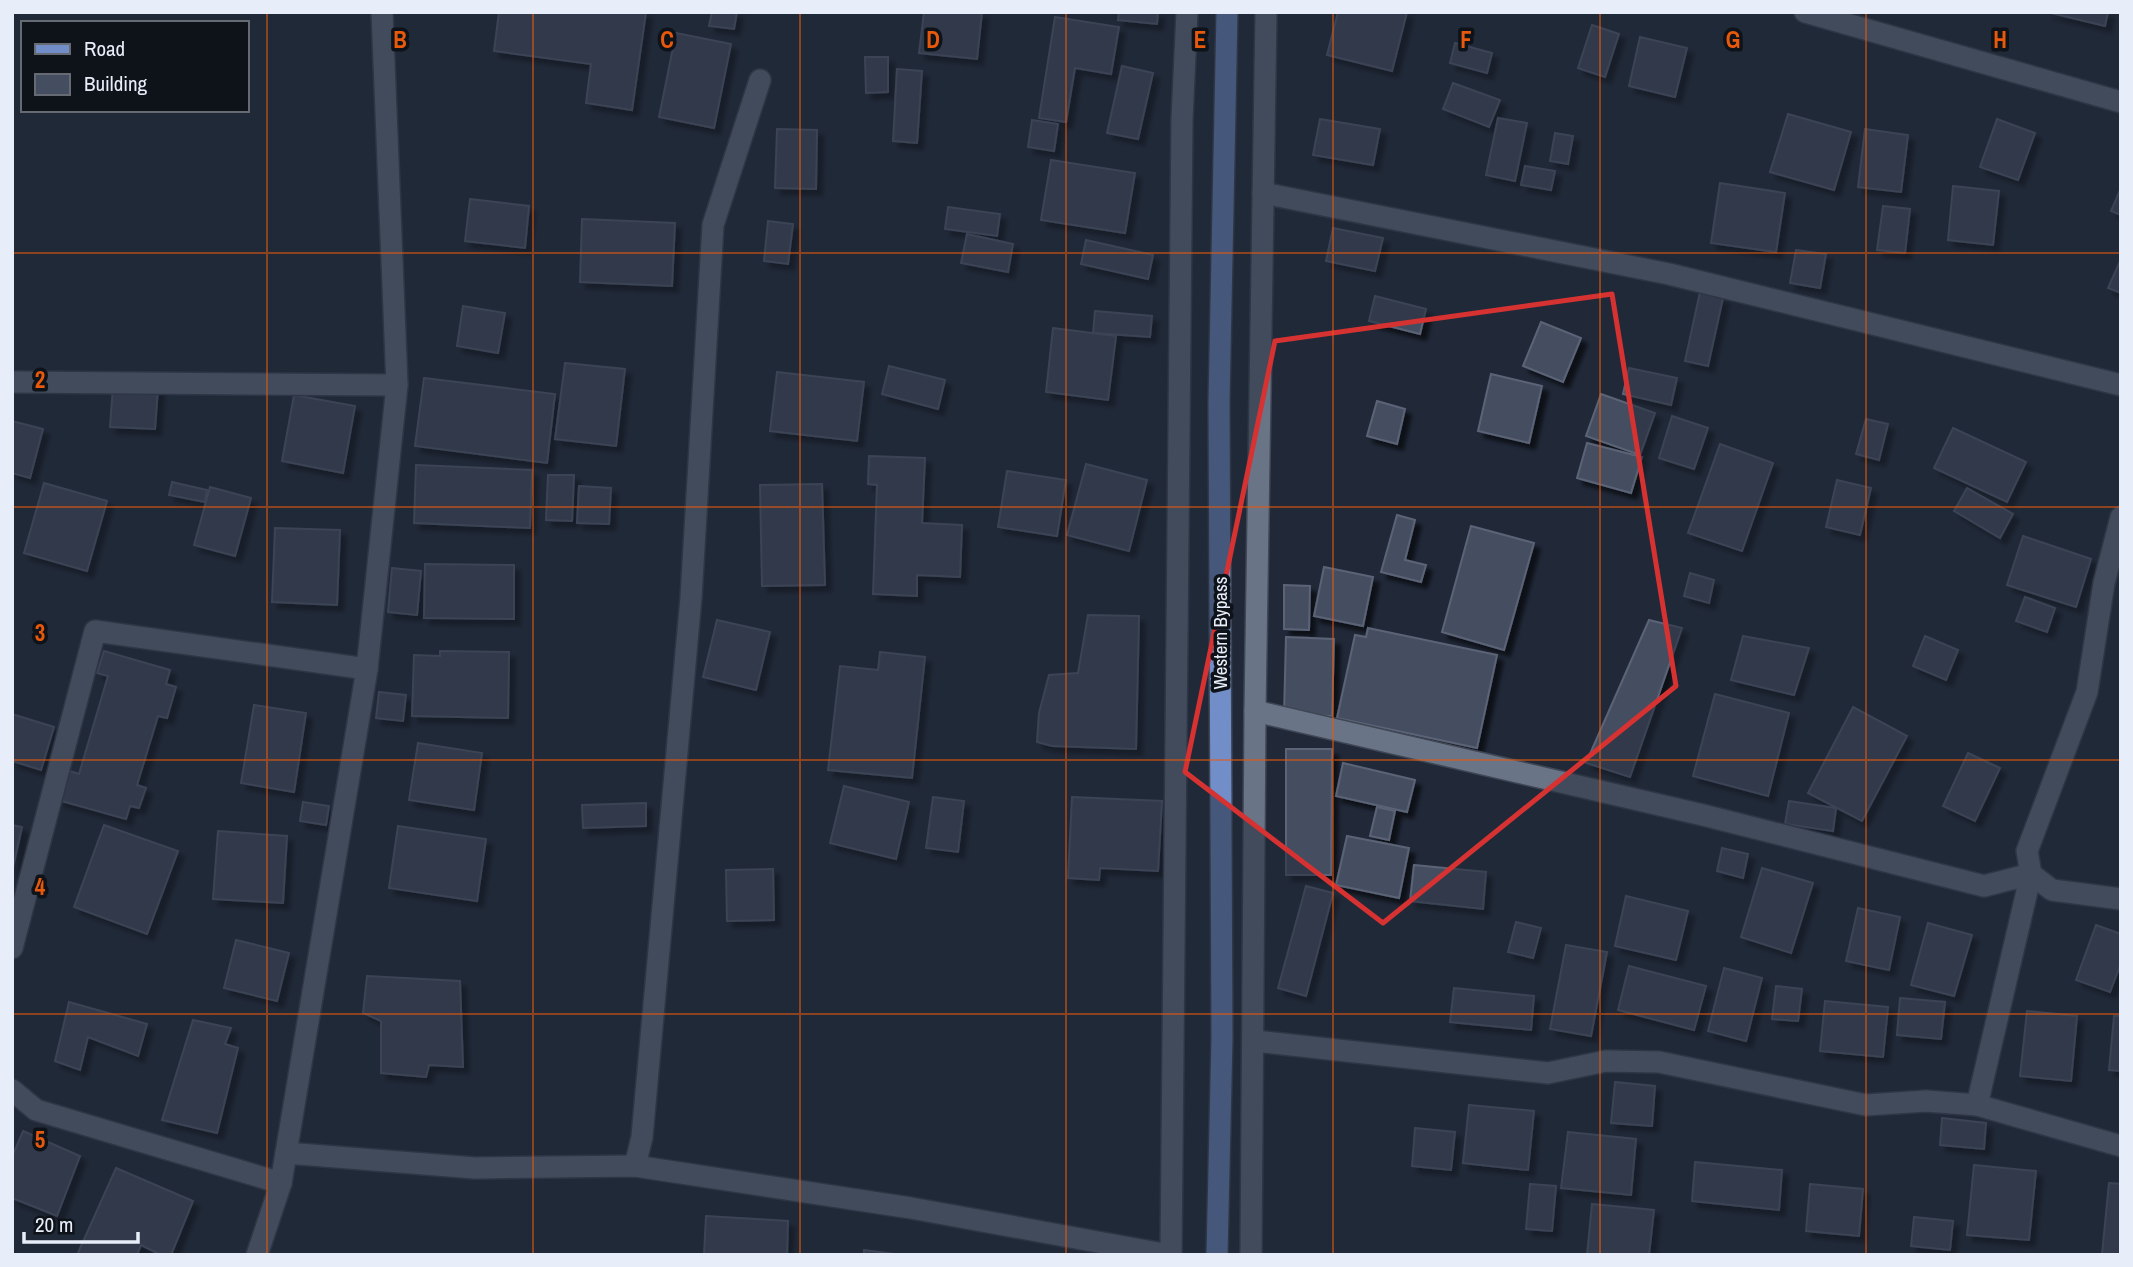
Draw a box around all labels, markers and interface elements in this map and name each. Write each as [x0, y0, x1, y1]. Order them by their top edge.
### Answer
legend [21, 21, 248, 112]
text: B [393, 24, 407, 55]
text: C [660, 24, 674, 55]
text: D [926, 24, 940, 55]
text: E [1194, 24, 1206, 55]
text: F [1460, 24, 1472, 55]
text: G [1726, 24, 1740, 55]
text: H [1993, 24, 2007, 55]
text: Road [84, 34, 125, 63]
text: Building [84, 69, 148, 98]
text: 2 [35, 364, 45, 395]
street label: Western Bypass [1207, 576, 1233, 690]
text: 3 [35, 617, 45, 648]
text: 4 [35, 871, 46, 902]
text: 5 [35, 1124, 45, 1155]
scale bar [24, 1200, 138, 1244]
text: 20 m [35, 1210, 73, 1239]

